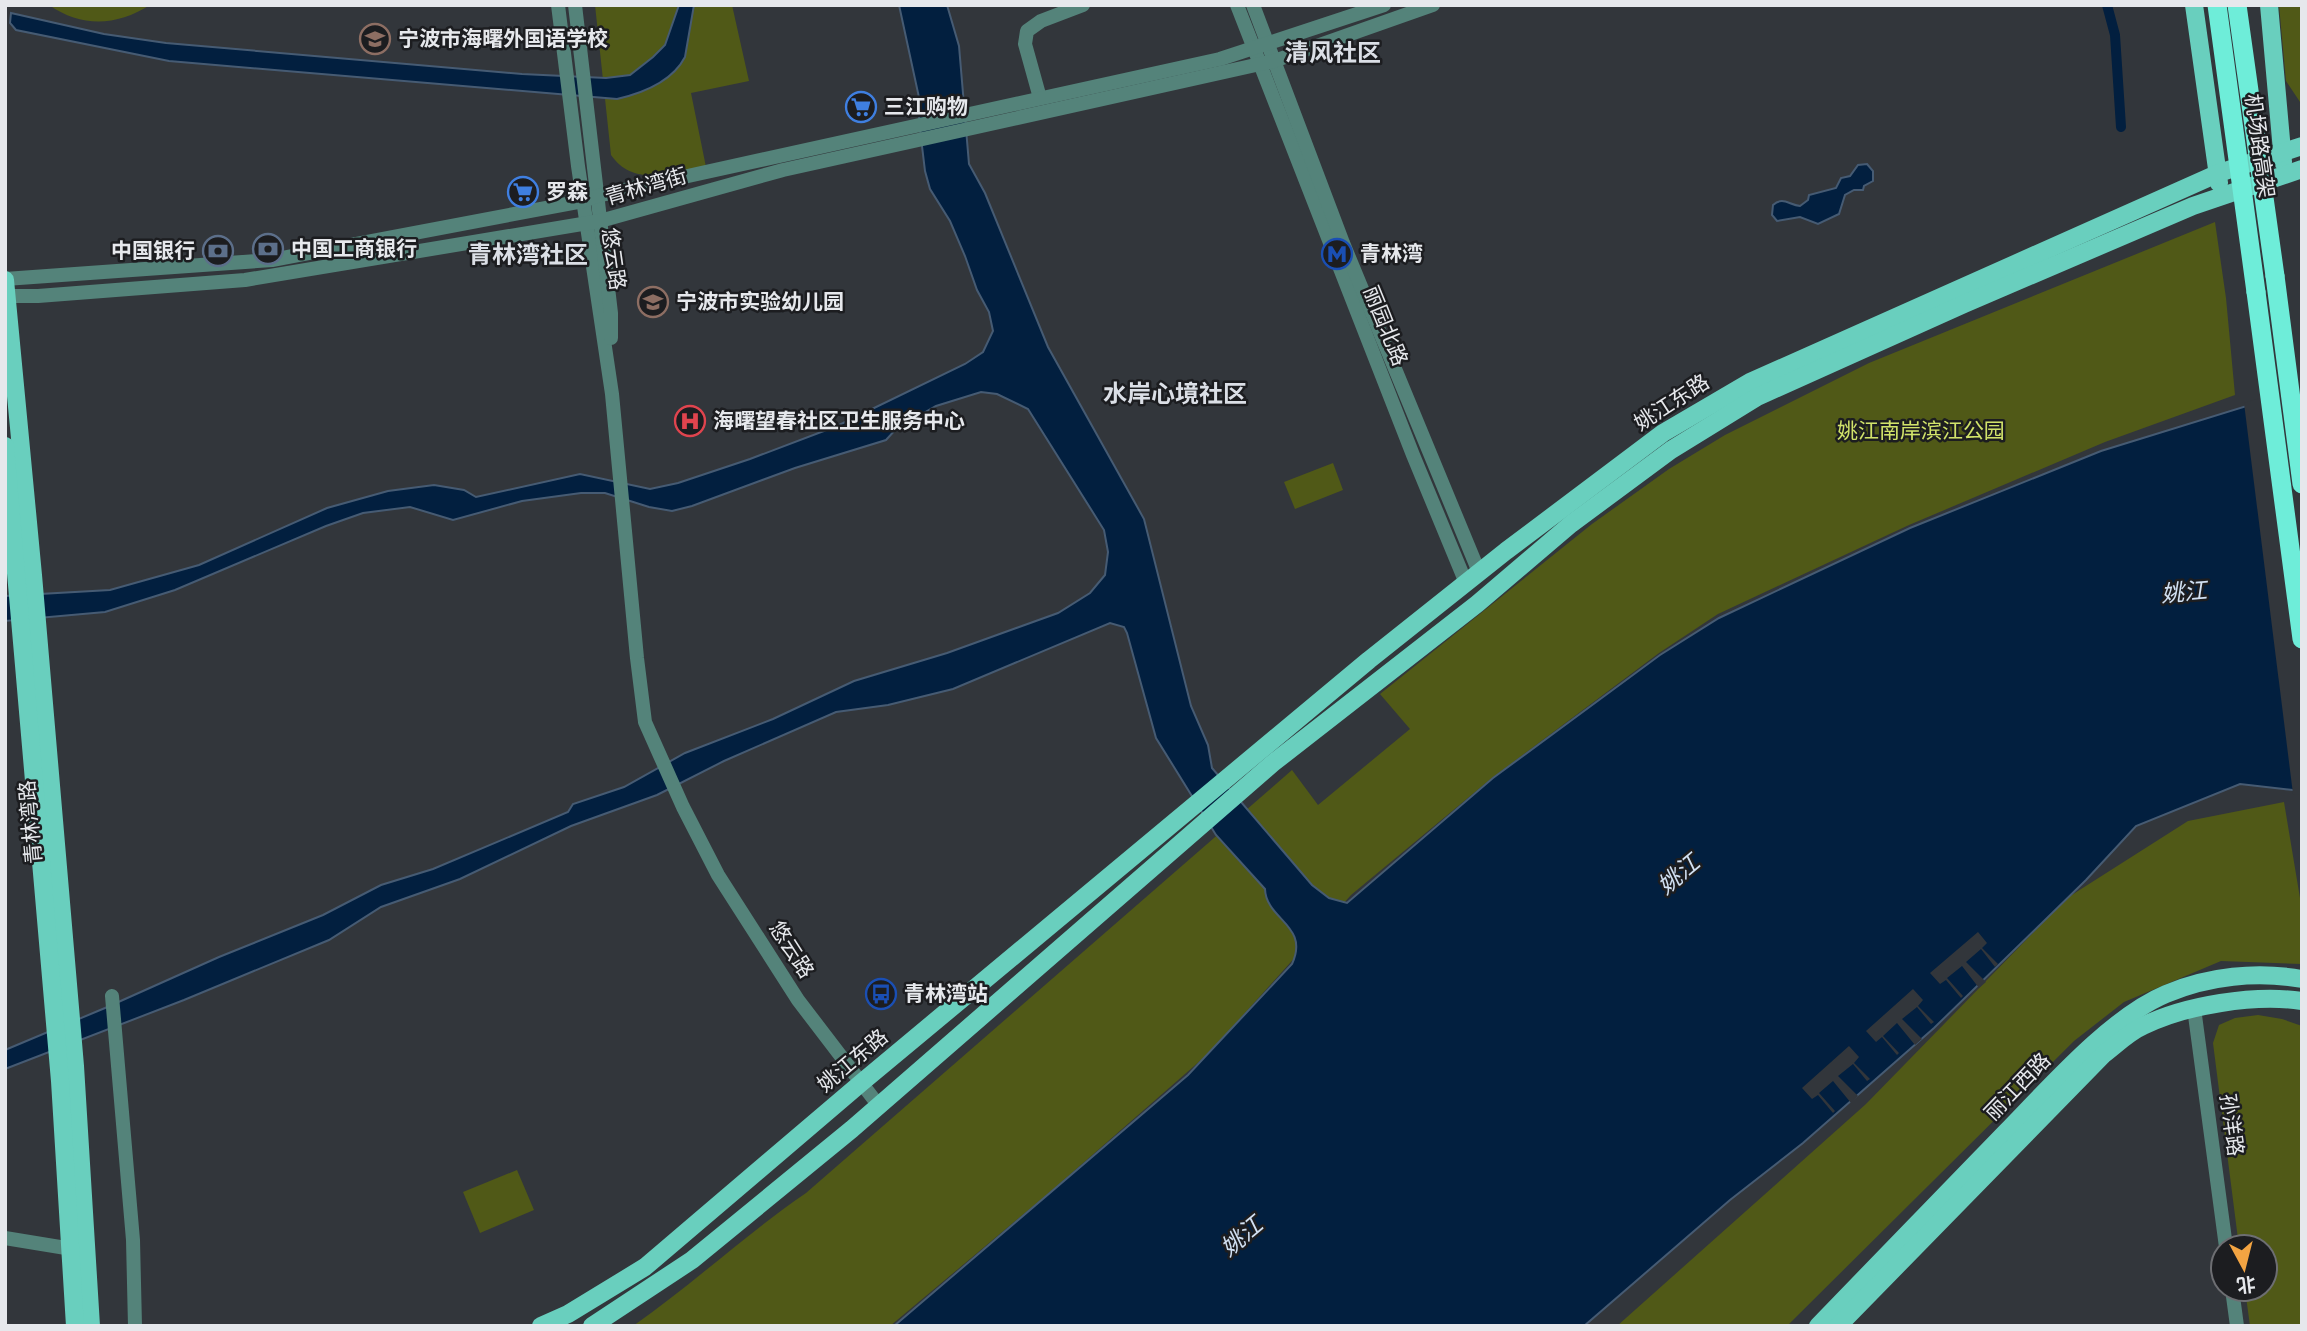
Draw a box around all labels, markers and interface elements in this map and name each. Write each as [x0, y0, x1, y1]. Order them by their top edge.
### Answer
school or university icon: 宁波市海曙外国语学校 [358, 22, 392, 56]
place label: 宁波市海曙外国语学校 [398, 27, 608, 52]
district label: 清风社区 [1285, 39, 1381, 68]
supermarket icon: 三江购物 [844, 90, 878, 124]
street label: 机场路高架 [2239, 92, 2279, 200]
place label: 三江购物 [884, 95, 968, 120]
street label: 青林湾街 [602, 163, 690, 211]
supermarket icon: 罗森 [506, 175, 540, 209]
place label: 罗森 [546, 180, 588, 205]
street label: 悠云路 [596, 226, 630, 292]
bank icon: 中国工商银行 [251, 232, 285, 266]
bank icon: 中国银行 [201, 234, 235, 268]
place label: 中国工商银行 [291, 237, 417, 262]
metro station icon: 青林湾 [1320, 237, 1354, 271]
place label: 中国银行 [111, 239, 195, 264]
district label: 青林湾社区 [468, 241, 588, 270]
place label: 青林湾 [1360, 242, 1423, 267]
street label: 丽园北路 [1358, 282, 1412, 370]
school or university icon: 宁波市实验幼儿园 [636, 285, 670, 319]
place label: 宁波市实验幼儿园 [676, 290, 844, 315]
street label: 姚江东路 [1630, 370, 1714, 436]
district label: 水岸心境社区 [1103, 380, 1247, 409]
hospital icon: 海曙望春社区卫生服务中心 [673, 404, 707, 438]
place label: 海曙望春社区卫生服务中心 [713, 409, 965, 434]
park label: 姚江南岸滨江公园 [1837, 419, 2005, 444]
water label: 姚江 [2160, 577, 2211, 609]
street label: 青林湾路 [15, 779, 47, 865]
water label: 姚江 [1652, 848, 1708, 901]
street label: 悠云路 [763, 917, 819, 983]
bus stop icon: 青林湾站 [864, 977, 898, 1011]
place label: 青林湾站 [904, 982, 988, 1007]
street label: 姚江东路 [813, 1024, 893, 1098]
street label: 丽江西路 [1980, 1048, 2056, 1126]
street label: 孙洋路 [2214, 1092, 2248, 1158]
water label: 姚江 [1215, 1210, 1271, 1263]
north arrow [2209, 1233, 2279, 1303]
text: 北 [2235, 1272, 2257, 1296]

